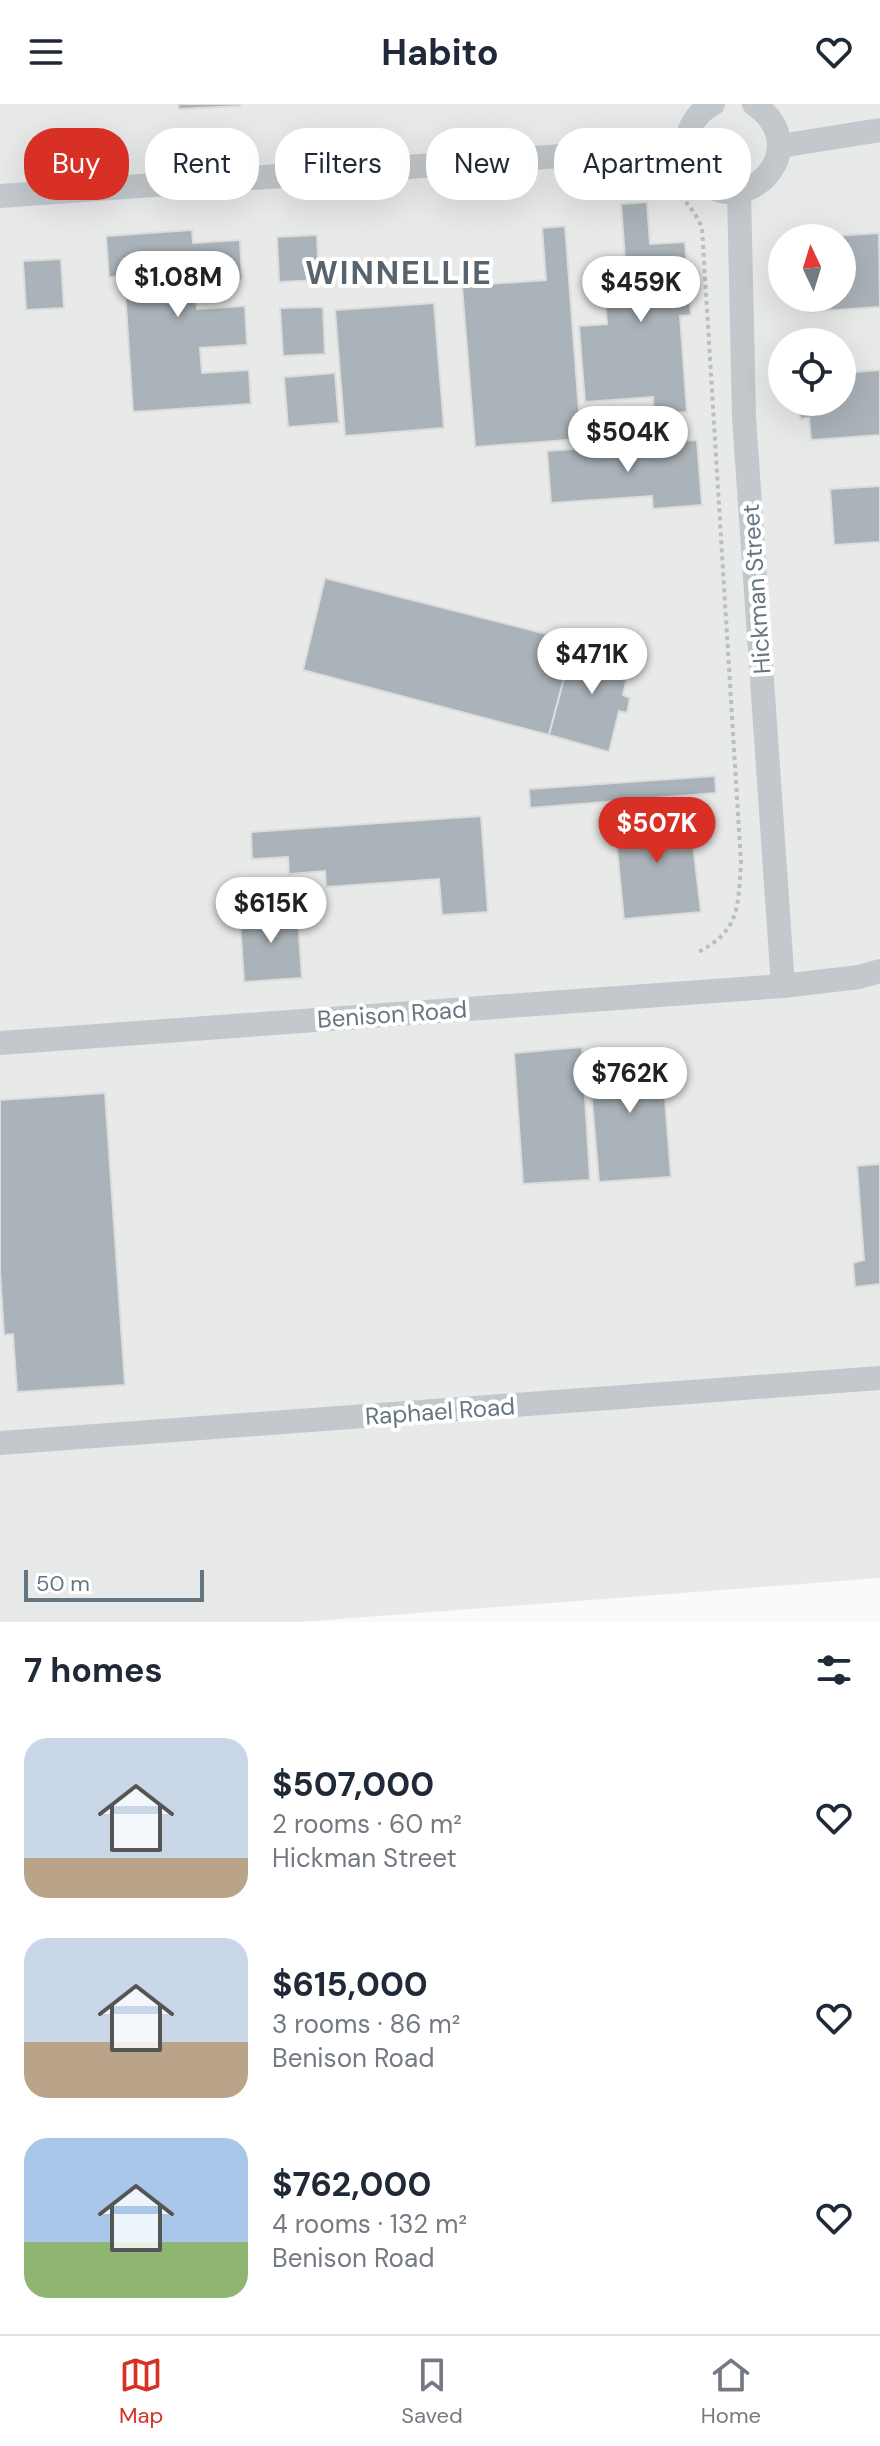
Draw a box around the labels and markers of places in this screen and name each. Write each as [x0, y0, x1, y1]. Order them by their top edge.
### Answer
pin: $1.08M [113, 251, 243, 319]
pin: $459K [585, 256, 697, 324]
pin: $504K [572, 406, 684, 474]
pin: $471K [536, 628, 648, 696]
pin: $507K [601, 797, 713, 865]
pin: $615K [215, 877, 327, 945]
pin: $762K [574, 1047, 686, 1115]

